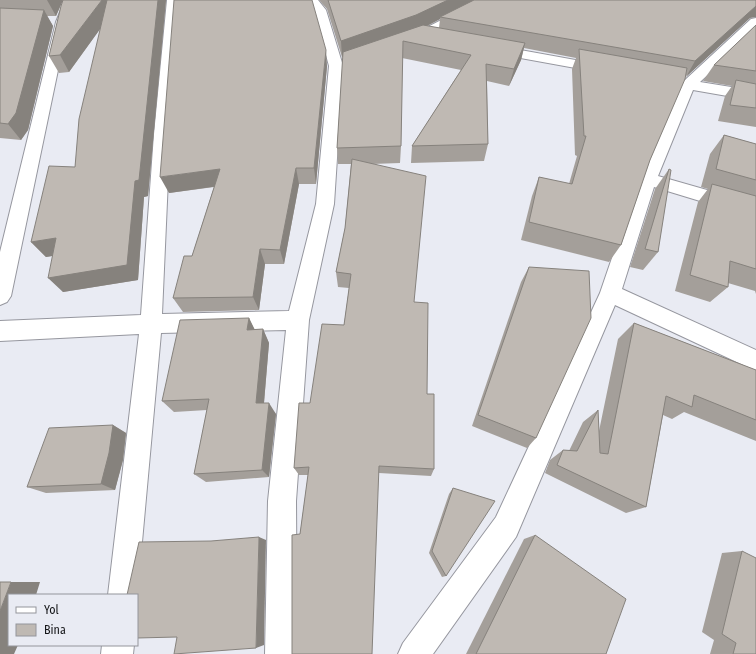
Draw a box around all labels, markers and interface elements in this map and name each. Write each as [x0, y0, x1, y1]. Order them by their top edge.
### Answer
legend [8, 594, 138, 646]
text: Yol [44, 603, 59, 617]
text: Bina [44, 623, 66, 637]

